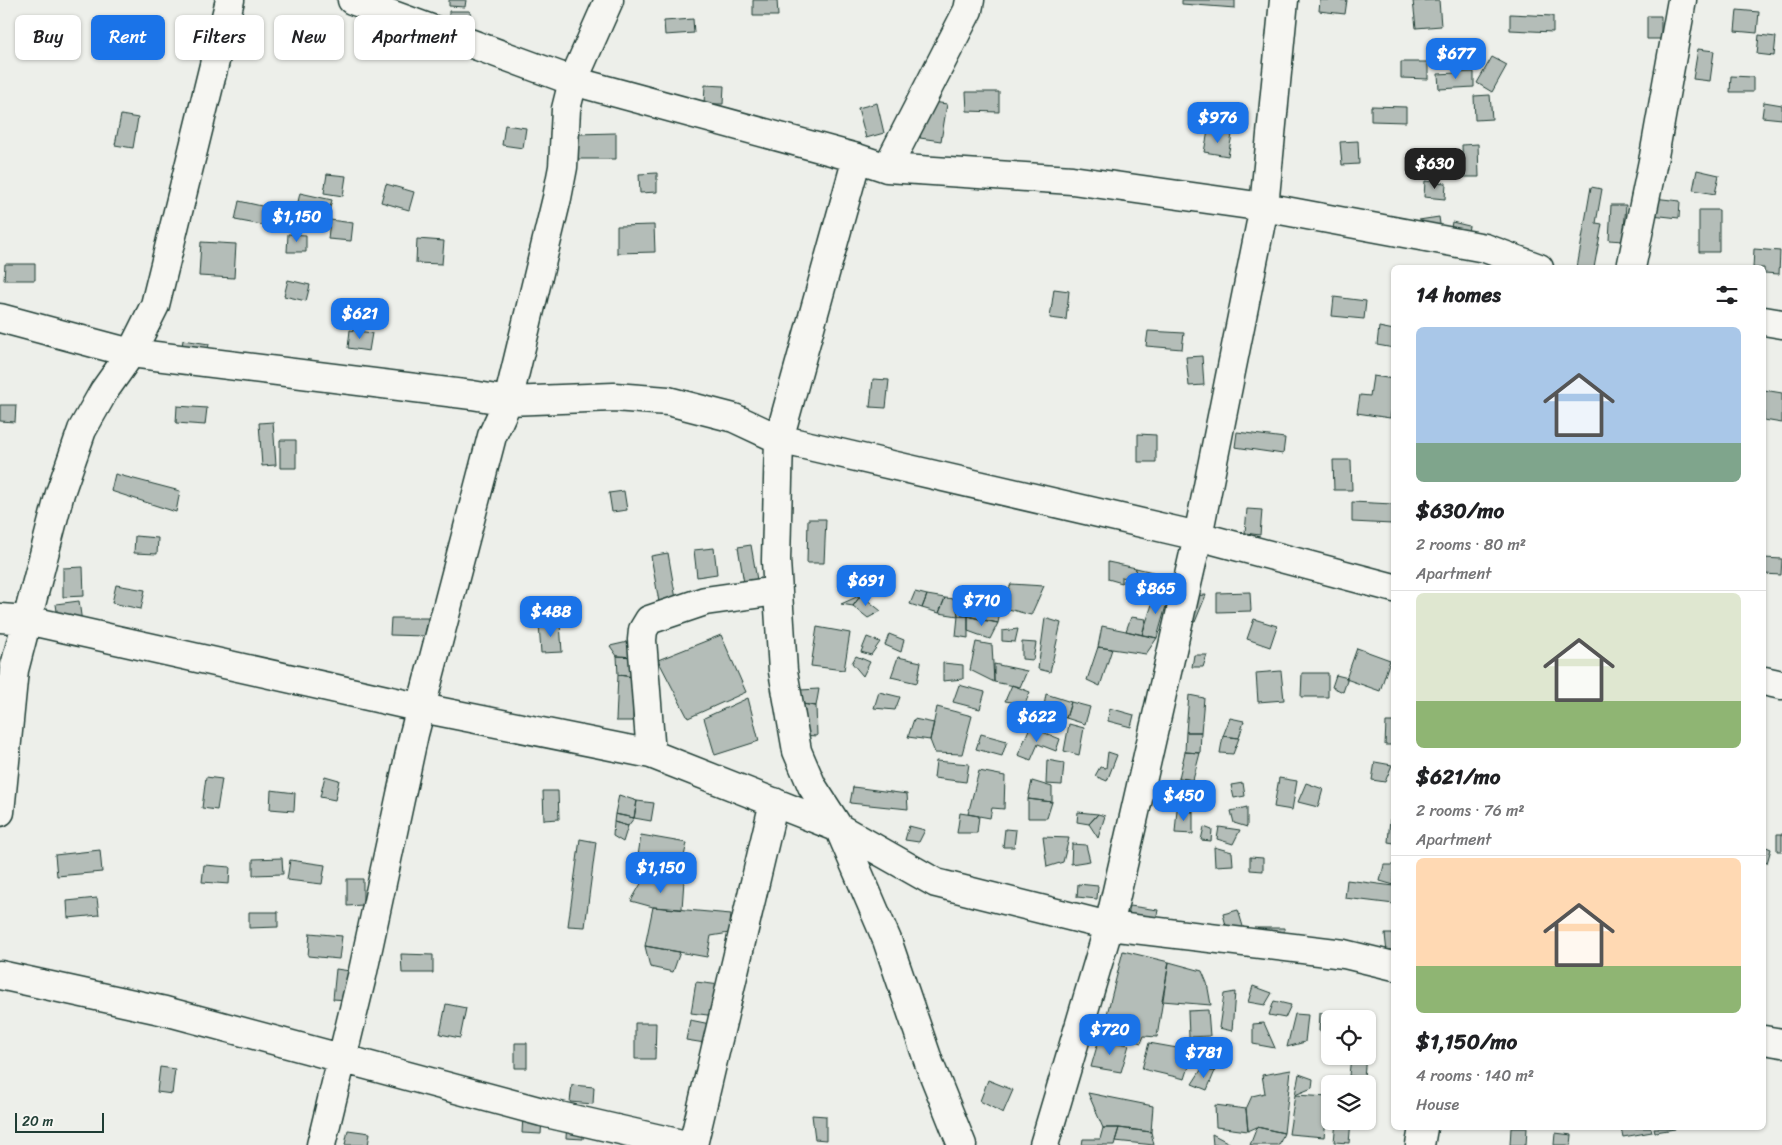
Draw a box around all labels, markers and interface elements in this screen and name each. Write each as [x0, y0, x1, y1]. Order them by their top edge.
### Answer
chip: Buy [15, 15, 81, 60]
chip: Rent [91, 15, 165, 60]
chip: Filters [175, 15, 264, 60]
chip: New [274, 15, 344, 60]
chip: Apartment [354, 15, 475, 60]
pin: $677 [1426, 38, 1486, 80]
text: $677 [1437, 39, 1475, 68]
pin: $976 [1188, 102, 1248, 144]
text: $976 [1199, 103, 1237, 132]
pin: $630 [1405, 148, 1465, 190]
text: $630 [1416, 149, 1454, 178]
pin: $1,150 [256, 200, 338, 243]
text: $1,150 [273, 202, 321, 231]
text: 14 homes [1416, 276, 1501, 314]
icon: filters [1713, 281, 1741, 309]
pin: $621 [330, 298, 390, 340]
text: $621 [342, 299, 378, 328]
icon: home [1534, 360, 1624, 450]
text: $630/mo [1416, 492, 1504, 530]
text: 2 rooms · 80 m² [1416, 530, 1526, 559]
text: Apartment [1416, 559, 1492, 588]
pin: $691 [836, 564, 896, 607]
text: $691 [848, 566, 884, 595]
pin: $865 [1126, 572, 1186, 615]
text: $865 [1136, 574, 1176, 603]
pin: $710 [952, 584, 1012, 627]
text: $710 [964, 586, 1000, 615]
pin: $488 [521, 596, 581, 638]
text: $488 [531, 597, 571, 626]
icon: home [1534, 625, 1624, 715]
pin: $622 [1007, 700, 1067, 743]
text: $622 [1018, 702, 1056, 731]
text: $621/mo [1416, 758, 1500, 796]
pin: $450 [1154, 780, 1214, 822]
text: $450 [1164, 781, 1204, 810]
text: 2 rooms · 76 m² [1416, 796, 1525, 825]
text: Apartment [1416, 825, 1492, 854]
pin: $1,150 [620, 852, 702, 894]
text: $1,150 [637, 853, 685, 882]
icon: home [1534, 890, 1624, 980]
map controls [1321, 1010, 1376, 1130]
button: locate [1321, 1010, 1376, 1065]
pin: $720 [1080, 1014, 1140, 1056]
text: $720 [1090, 1015, 1130, 1044]
text: $1,150/mo [1416, 1023, 1517, 1061]
pin: $781 [1174, 1036, 1234, 1079]
text: $781 [1186, 1038, 1222, 1067]
text: 4 rooms · 140 m² [1416, 1061, 1534, 1090]
button: layers [1321, 1075, 1376, 1130]
text: House [1416, 1090, 1459, 1119]
text: 20 m [22, 1109, 53, 1134]
scale bar [15, 1110, 104, 1133]

